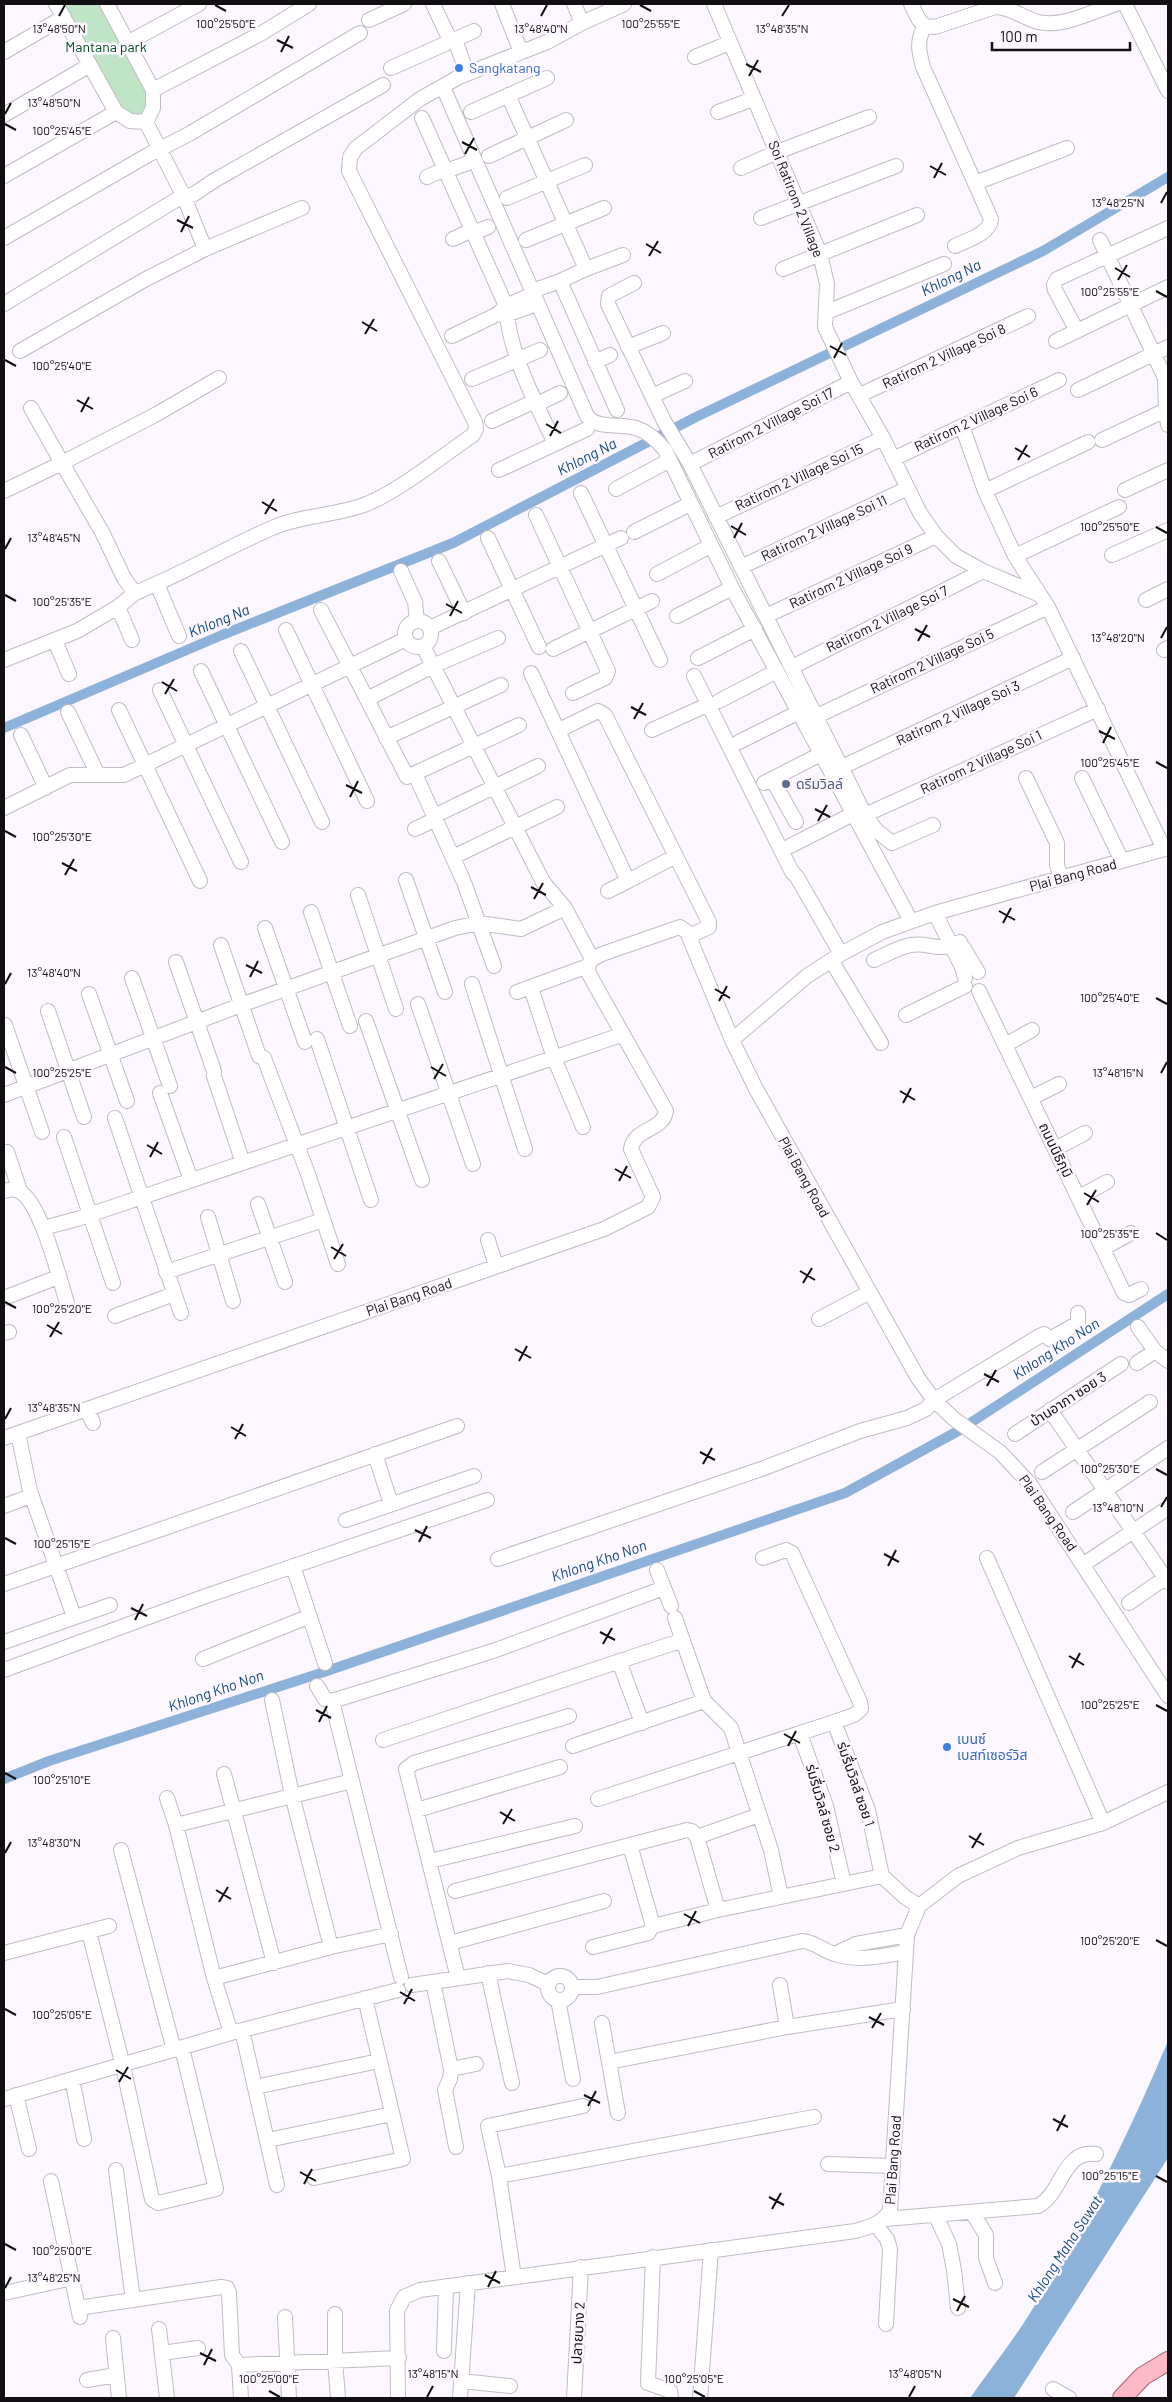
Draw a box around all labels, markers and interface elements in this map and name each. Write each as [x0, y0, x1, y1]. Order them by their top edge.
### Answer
text: 100°25'50"E [196, 16, 256, 30]
text: 100°25'55"E [621, 16, 681, 30]
scale bar [992, 20, 1130, 52]
text: 13°48'50"N [32, 21, 86, 35]
text: 13°48'40"N [514, 21, 568, 35]
text: 13°48'35"N [755, 21, 809, 35]
text: 100 m [1000, 27, 1038, 45]
park label: Mantana park [65, 38, 147, 55]
place label: Sangkatang [469, 59, 541, 76]
marker: Sangkatang [453, 62, 465, 74]
text: 13°48'50"N [27, 95, 81, 109]
text: 100°25'45"E [32, 123, 92, 137]
street label: Soi Ratirom 2 Village [765, 138, 828, 260]
text: 13°48'25"N [1091, 195, 1145, 209]
water label: Khlong Na [918, 255, 983, 299]
text: 100°25'55"E [1080, 284, 1140, 298]
street label: Ratirom 2 Village Soi 8 [879, 319, 1008, 392]
text: 100°25'40"E [32, 358, 92, 372]
street label: Ratirom 2 Village Soi 6 [911, 382, 1040, 455]
street label: Ratirom 2 Village Soi 17 [705, 383, 837, 462]
water label: Khlong Na [554, 433, 619, 479]
street label: Ratirom 2 Village Soi 15 [732, 439, 865, 514]
street label: Ratirom 2 Village Soi 11 [758, 491, 889, 564]
text: 100°25'50"E [1080, 519, 1140, 533]
text: 13°48'45"N [27, 530, 81, 544]
street label: Ratirom 2 Village Soi 9 [786, 539, 915, 612]
street label: Ratirom 2 Village Soi 7 [823, 581, 951, 655]
text: 100°25'35"E [32, 594, 92, 608]
water label: Khlong Na [185, 600, 252, 640]
street label: Ratirom 2 Village Soi 5 [867, 624, 996, 697]
text: 13°48'20"N [1091, 630, 1145, 644]
street label: Ratirom 2 Village Soi 3 [893, 676, 1022, 749]
street label: Ratirom 2 Village Soi 1 [917, 726, 1044, 797]
text: 100°25'45"E [1080, 755, 1140, 769]
place label: ดรีมวิลล์ [796, 775, 843, 792]
marker: ดรีมวิลล์ [780, 778, 792, 790]
text: 100°25'30"E [32, 829, 92, 843]
street label: Plai Bang Road [1027, 855, 1118, 894]
text: 13°48'40"N [27, 965, 81, 979]
text: 100°25'40"E [1080, 990, 1140, 1004]
text: 100°25'25"E [32, 1065, 92, 1079]
text: 13°48'15"N [1092, 1065, 1144, 1079]
street label: ถนนนิธิภุมิ [1035, 1120, 1077, 1180]
street label: Plai Bang Road [775, 1133, 834, 1220]
text: 100°25'35"E [1080, 1226, 1140, 1240]
street label: Plai Bang Road [364, 1274, 454, 1319]
text: 100°25'20"E [32, 1301, 92, 1315]
water label: Khlong Kho Non [1009, 1313, 1102, 1383]
street label: บ้านอาภา ซอย 3 [1026, 1368, 1109, 1430]
text: 13°48'35"N [27, 1400, 81, 1414]
text: 100°25'30"E [1080, 1461, 1140, 1475]
street label: Plai Bang Road [1016, 1471, 1081, 1554]
text: 13°48'10"N [1092, 1500, 1144, 1514]
water label: Khlong Kho Non [549, 1535, 649, 1585]
text: 100°25'15"E [33, 1536, 91, 1550]
water label: Khlong Kho Non [166, 1665, 266, 1715]
text: 100°25'25"E [1080, 1697, 1140, 1711]
place label: เบนซ์ เบสท์เซอร์วิส [957, 1730, 1027, 1763]
street label: ร่มรื่นวิลล์ ซอย 1 [834, 1739, 880, 1828]
marker: เบนซ์ เบสท์เซอร์วิส [941, 1741, 953, 1753]
street label: ร่มรื่นวิลล์ ซอย 2 [803, 1762, 845, 1854]
text: 100°25'10"E [33, 1772, 91, 1786]
text: 13°48'30"N [27, 1835, 81, 1849]
text: 100°25'20"E [1080, 1933, 1140, 1947]
text: 100°25'05"E [32, 2007, 92, 2021]
street label: Plai Bang Road [881, 2115, 904, 2205]
text: 100°25'15"E [1081, 2168, 1139, 2182]
water label: Khlong Maha Sawat [1023, 2191, 1106, 2305]
text: 100°25'00"E [32, 2243, 92, 2257]
text: 13°48'25"N [27, 2270, 81, 2284]
street label: ปลายบาง 2 [567, 2301, 588, 2365]
text: 13°48'15"N [407, 2366, 459, 2380]
text: 13°48'05"N [888, 2366, 942, 2380]
text: 100°25'00"E [239, 2371, 299, 2385]
text: 100°25'05"E [664, 2371, 724, 2385]

